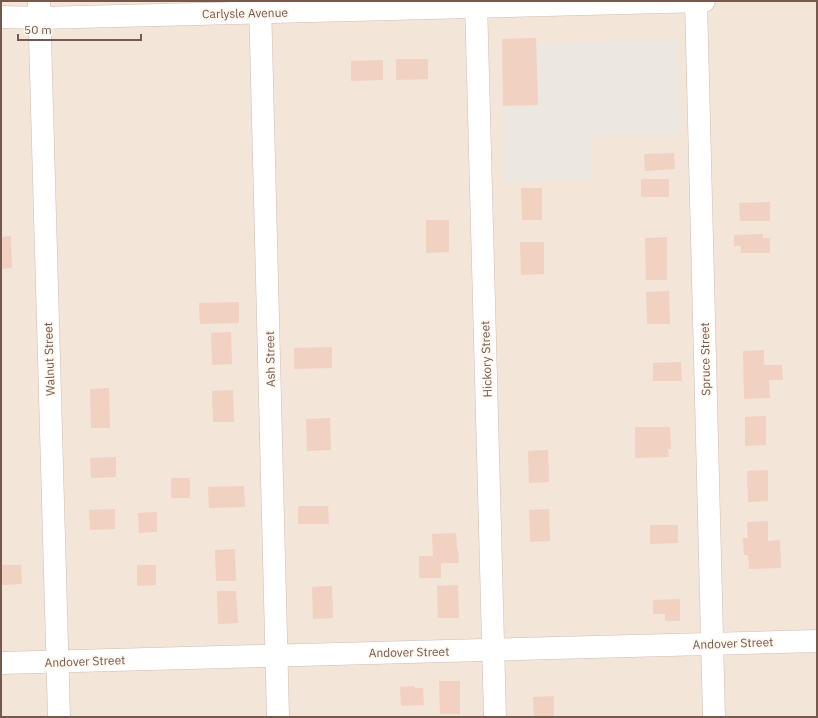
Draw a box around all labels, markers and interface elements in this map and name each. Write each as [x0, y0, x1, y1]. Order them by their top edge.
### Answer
street label: Carlysle Avenue [202, 5, 289, 21]
scale bar [18, 16, 141, 42]
text: 50 m [24, 22, 52, 37]
street label: Hickory Street [477, 320, 495, 398]
street label: Walnut Street [40, 322, 58, 396]
street label: Spruce Street [697, 322, 713, 396]
street label: Ash Street [262, 331, 278, 387]
street label: Andover Street [692, 634, 774, 652]
street label: Andover Street [369, 644, 449, 660]
street label: Andover Street [44, 652, 126, 670]

